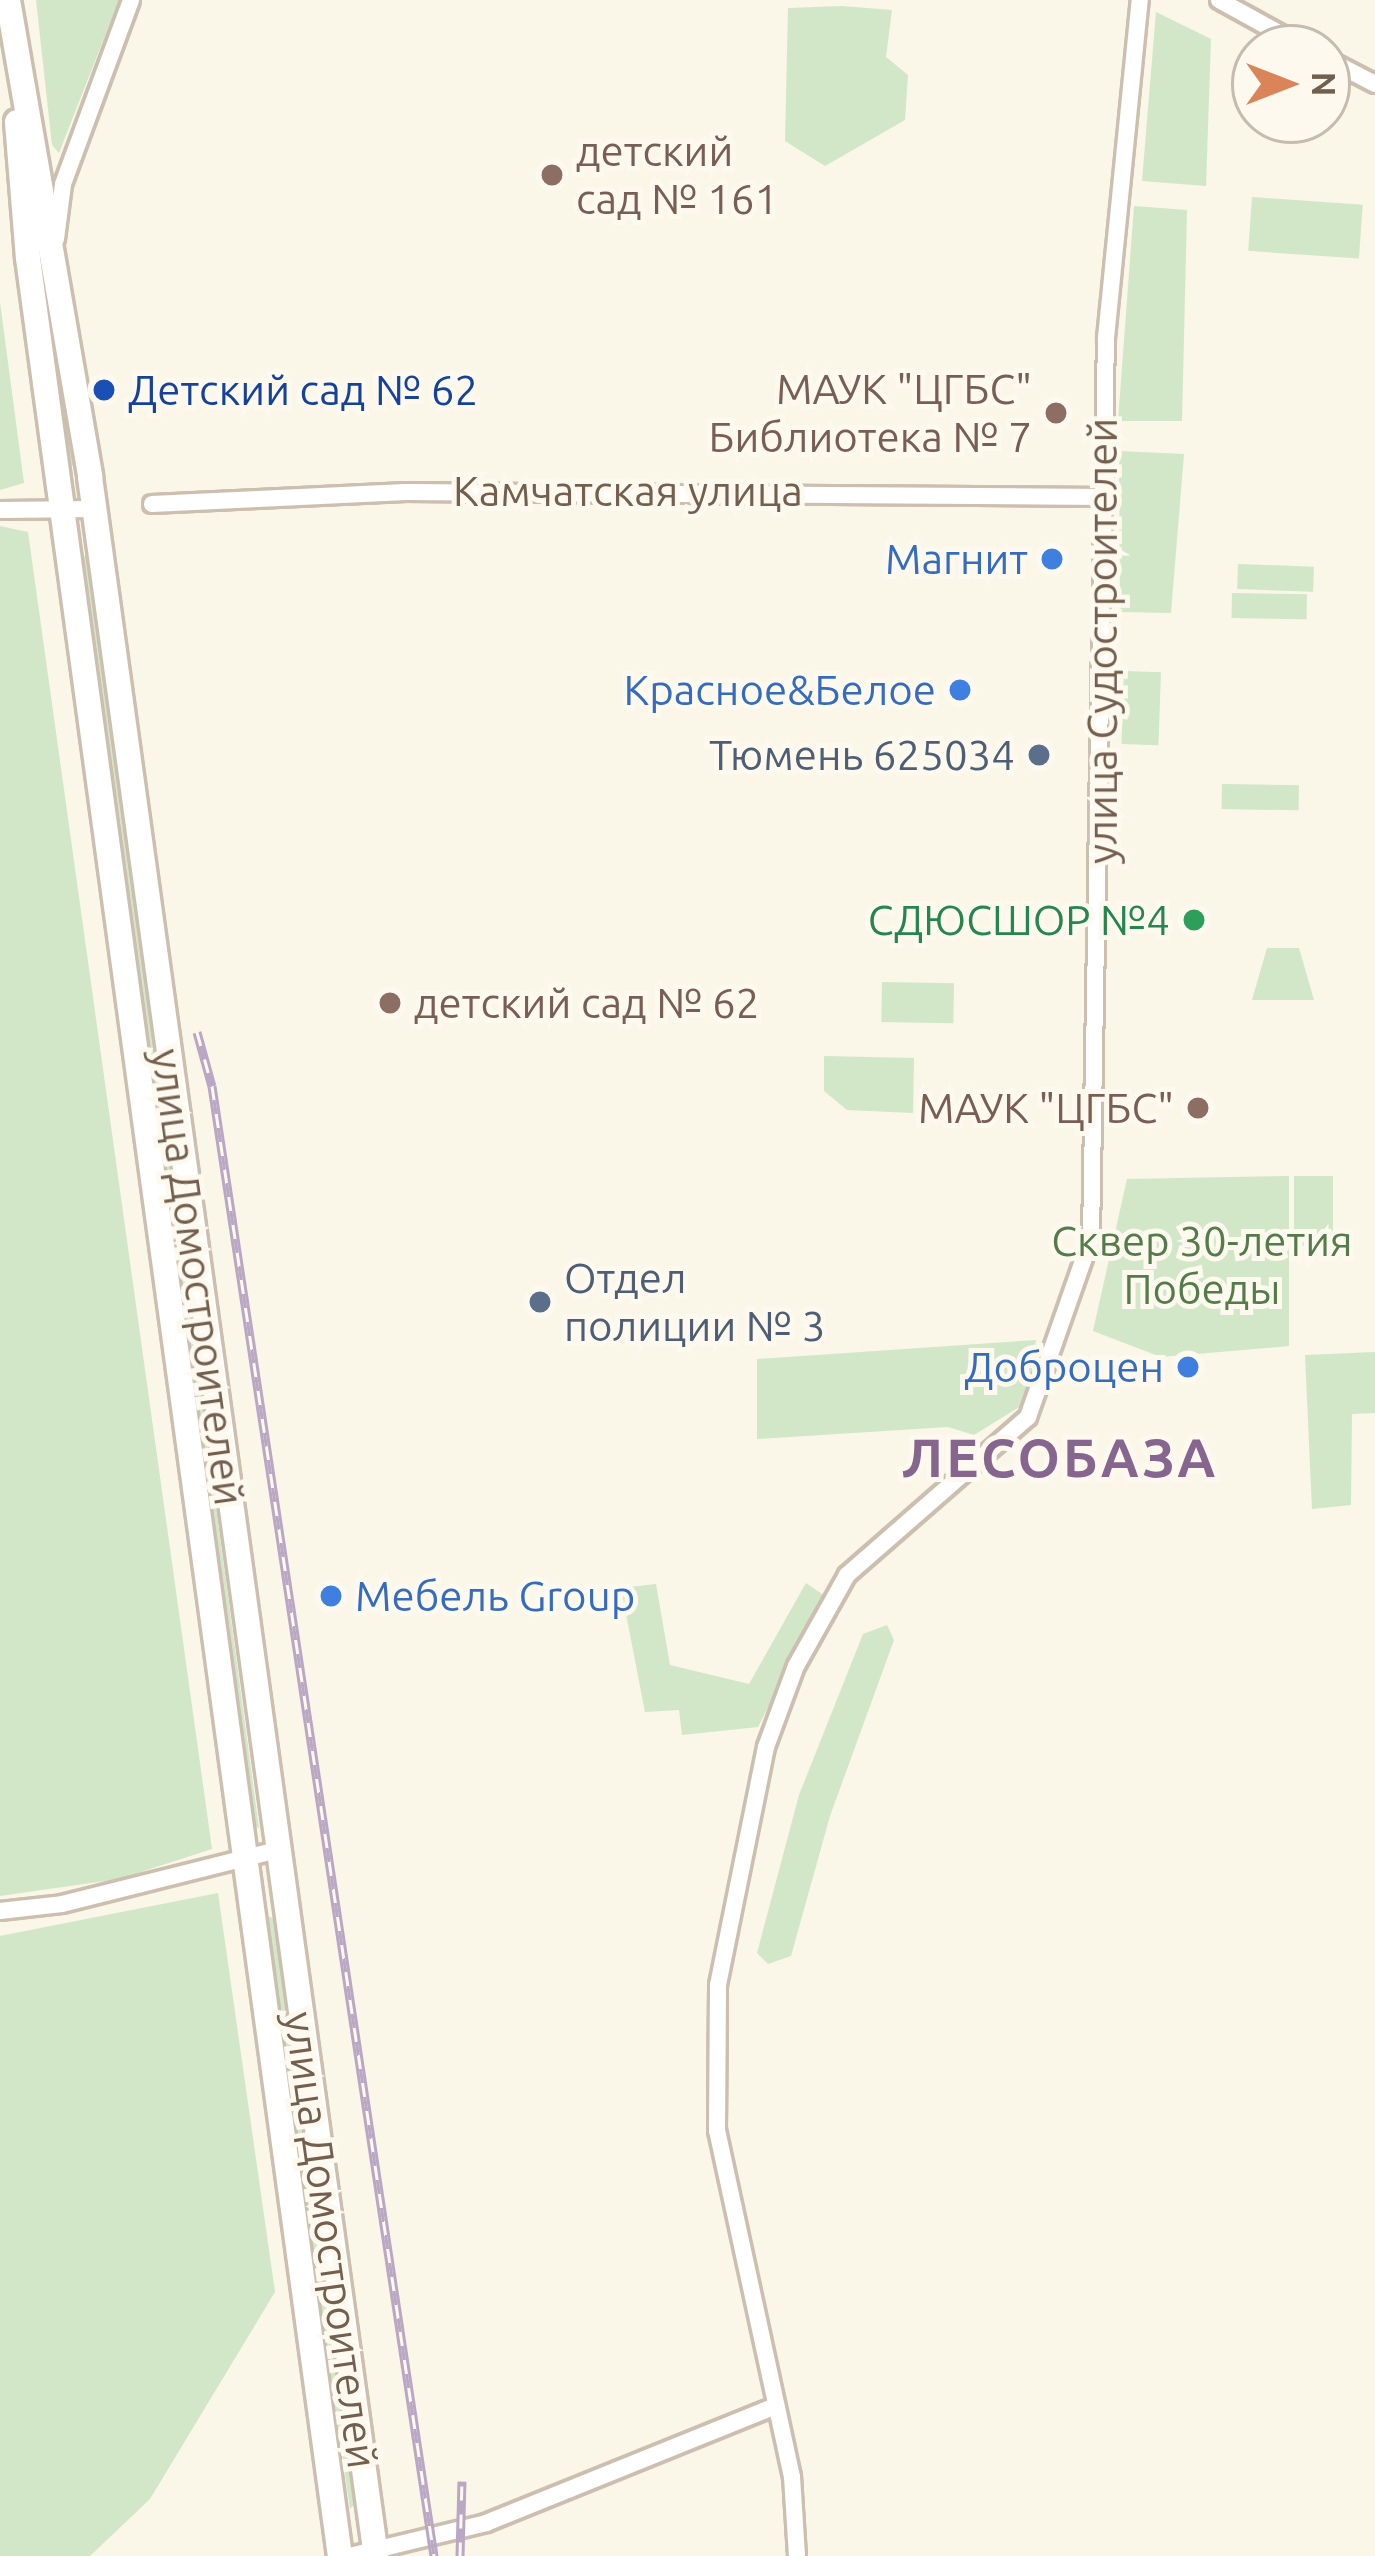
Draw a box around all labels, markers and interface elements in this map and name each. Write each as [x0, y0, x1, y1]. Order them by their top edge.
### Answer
north arrow [1231, 24, 1351, 144]
text: N [1306, 72, 1343, 96]
place label: детский сад № 161 [576, 126, 778, 225]
marker: детский сад № 161 [539, 162, 565, 188]
place label: МАУК "ЦГБС" Библиотека № 7 [709, 364, 1032, 462]
place label: Детский сад № 62 [128, 365, 478, 415]
marker: Детский сад № 62 [91, 377, 117, 403]
marker: МАУК "ЦГБС" Библиотека № 7 [1043, 400, 1069, 426]
street label: улица Судостроителей [1077, 418, 1127, 864]
street label: Камчатская улица [453, 466, 803, 516]
place label: Магнит [885, 534, 1028, 584]
marker: Магнит [1039, 546, 1065, 572]
place label: Красное&Белое [624, 665, 936, 715]
marker: Красное&Белое [947, 677, 973, 703]
place label: Тюмень 625034 [709, 730, 1015, 780]
marker: Тюмень 625034 [1026, 742, 1052, 768]
place label: СДЮСШОР №4 [868, 895, 1170, 945]
marker: СДЮСШОР №4 [1181, 907, 1207, 933]
place label: детский сад № 62 [414, 978, 759, 1028]
marker: детский сад № 62 [377, 990, 403, 1016]
street label: улица Домостроителей [141, 1045, 255, 1509]
place label: МАУК "ЦГБС" [918, 1083, 1174, 1133]
marker: МАУК "ЦГБС" [1185, 1095, 1211, 1121]
park label: Сквер 30-летия Победы [1051, 1216, 1353, 1314]
place label: Отдел полиции № 3 [564, 1253, 825, 1352]
marker: Отдел полиции № 3 [527, 1289, 553, 1315]
place label: Доброцен [964, 1342, 1164, 1392]
marker: Доброцен [1175, 1354, 1201, 1380]
district label: ЛЕСОБАЗА [902, 1425, 1218, 1489]
place label: Мебель Group [355, 1571, 635, 1621]
marker: Мебель Group [318, 1583, 344, 1609]
street label: улица Домостроителей [274, 2008, 388, 2472]

